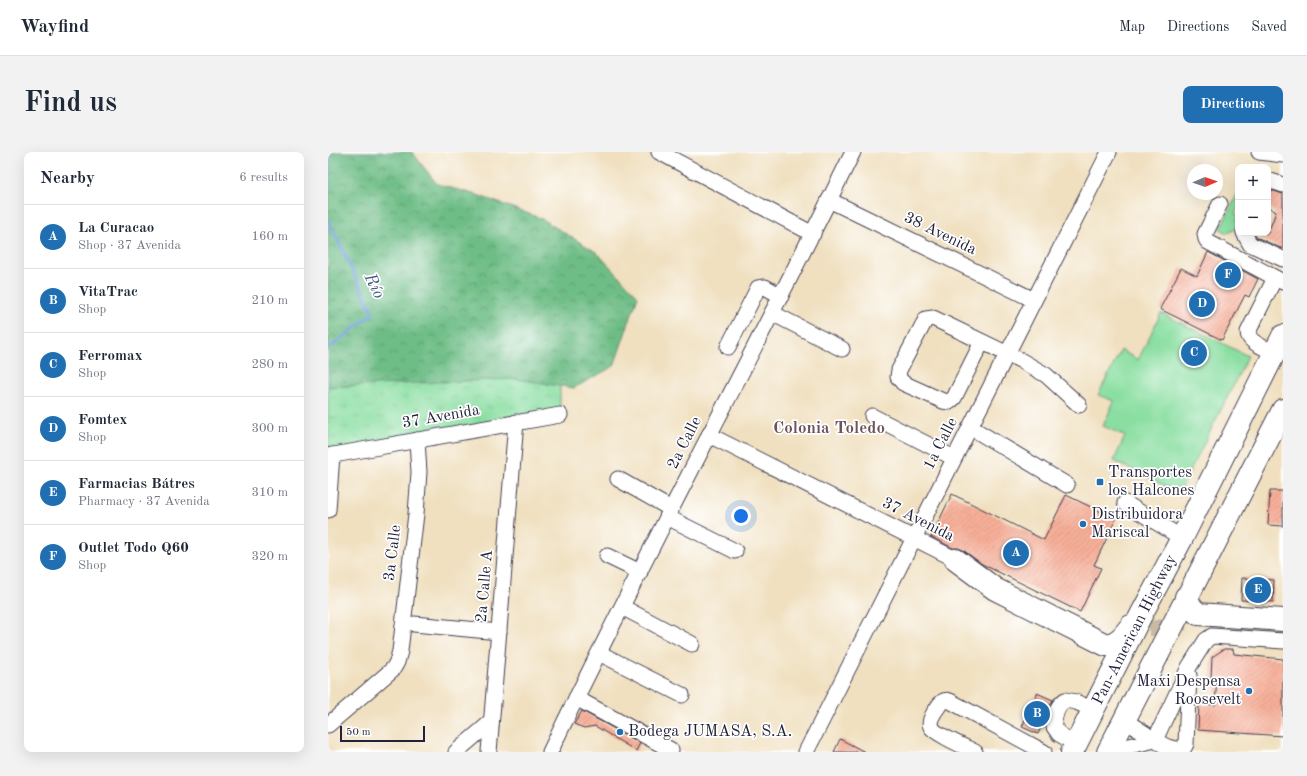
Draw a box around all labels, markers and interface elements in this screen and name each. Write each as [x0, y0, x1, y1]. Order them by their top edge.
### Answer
text: Wayfind [20, 18, 89, 37]
text: Map [1119, 20, 1145, 34]
text: Directions [1167, 20, 1229, 34]
text: Saved [1251, 20, 1287, 34]
button: Directions [1183, 86, 1283, 123]
text: Find us [24, 90, 117, 118]
north arrow [1187, 164, 1223, 200]
map controls [1235, 164, 1271, 236]
button: + [1235, 164, 1271, 200]
text: Nearby [40, 170, 95, 187]
text: 6 results [239, 171, 288, 184]
button: − [1235, 200, 1271, 236]
street label: 38 Avenida [901, 210, 979, 258]
text: La Curacao [78, 221, 154, 236]
text: A [48, 230, 58, 243]
text: 160 m [251, 230, 288, 243]
text: Shop · 37 Avenida [78, 239, 181, 252]
pin: F [1215, 260, 1241, 290]
water label: Río [360, 270, 387, 301]
text: VitaTrac [78, 285, 138, 300]
pin: D [1189, 289, 1215, 319]
text: B [48, 294, 58, 307]
text: 210 m [251, 294, 288, 307]
text: Shop [78, 303, 106, 316]
pin: C [1181, 338, 1207, 368]
text: Ferromax [78, 349, 142, 364]
text: C [49, 358, 57, 371]
text: 280 m [251, 358, 288, 371]
text: Shop [78, 367, 106, 380]
street label: 37 Avenida [401, 402, 481, 432]
text: Fomtex [78, 413, 127, 428]
street label: 2a Calle [665, 414, 705, 472]
street label: 1a Calle [921, 415, 961, 473]
district label: Colonia Toledo [773, 420, 885, 437]
text: D [48, 422, 58, 435]
text: 300 m [251, 422, 288, 435]
text: Shop [78, 431, 106, 444]
place label: Transportes los Halcones [1108, 465, 1194, 499]
text: Farmacias Bátres [78, 477, 195, 492]
marker: Transportes los Halcones [1095, 477, 1105, 487]
text: E [49, 486, 57, 499]
text: 310 m [251, 486, 288, 499]
text: Pharmacy · 37 Avenida [78, 495, 210, 508]
street label: 37 Avenida [879, 495, 957, 545]
your location [731, 506, 751, 526]
place label: Distribuidora Mariscal [1091, 507, 1183, 541]
marker: Distribuidora Mariscal [1078, 519, 1088, 529]
street label: 3a Calle [382, 524, 404, 582]
pin: A [1003, 538, 1029, 568]
text: Outlet Todo Q60 [78, 541, 189, 556]
street label: 2a Calle A [474, 549, 496, 623]
text: F [49, 550, 57, 563]
text: 320 m [251, 550, 288, 563]
street label: Pan-American Highway [1090, 552, 1180, 708]
text: Shop [78, 559, 106, 572]
pin: E [1245, 575, 1271, 605]
place label: Maxi Despensa Roosevelt [1137, 674, 1241, 708]
marker: Maxi Despensa Roosevelt [1244, 686, 1254, 696]
pin: B [1024, 699, 1050, 729]
scale bar [340, 724, 425, 743]
place label: Bodega JUMASA, S.A. [628, 724, 792, 740]
text: 50 m [346, 727, 371, 738]
marker: Bodega JUMASA, S.A. [615, 727, 625, 737]

